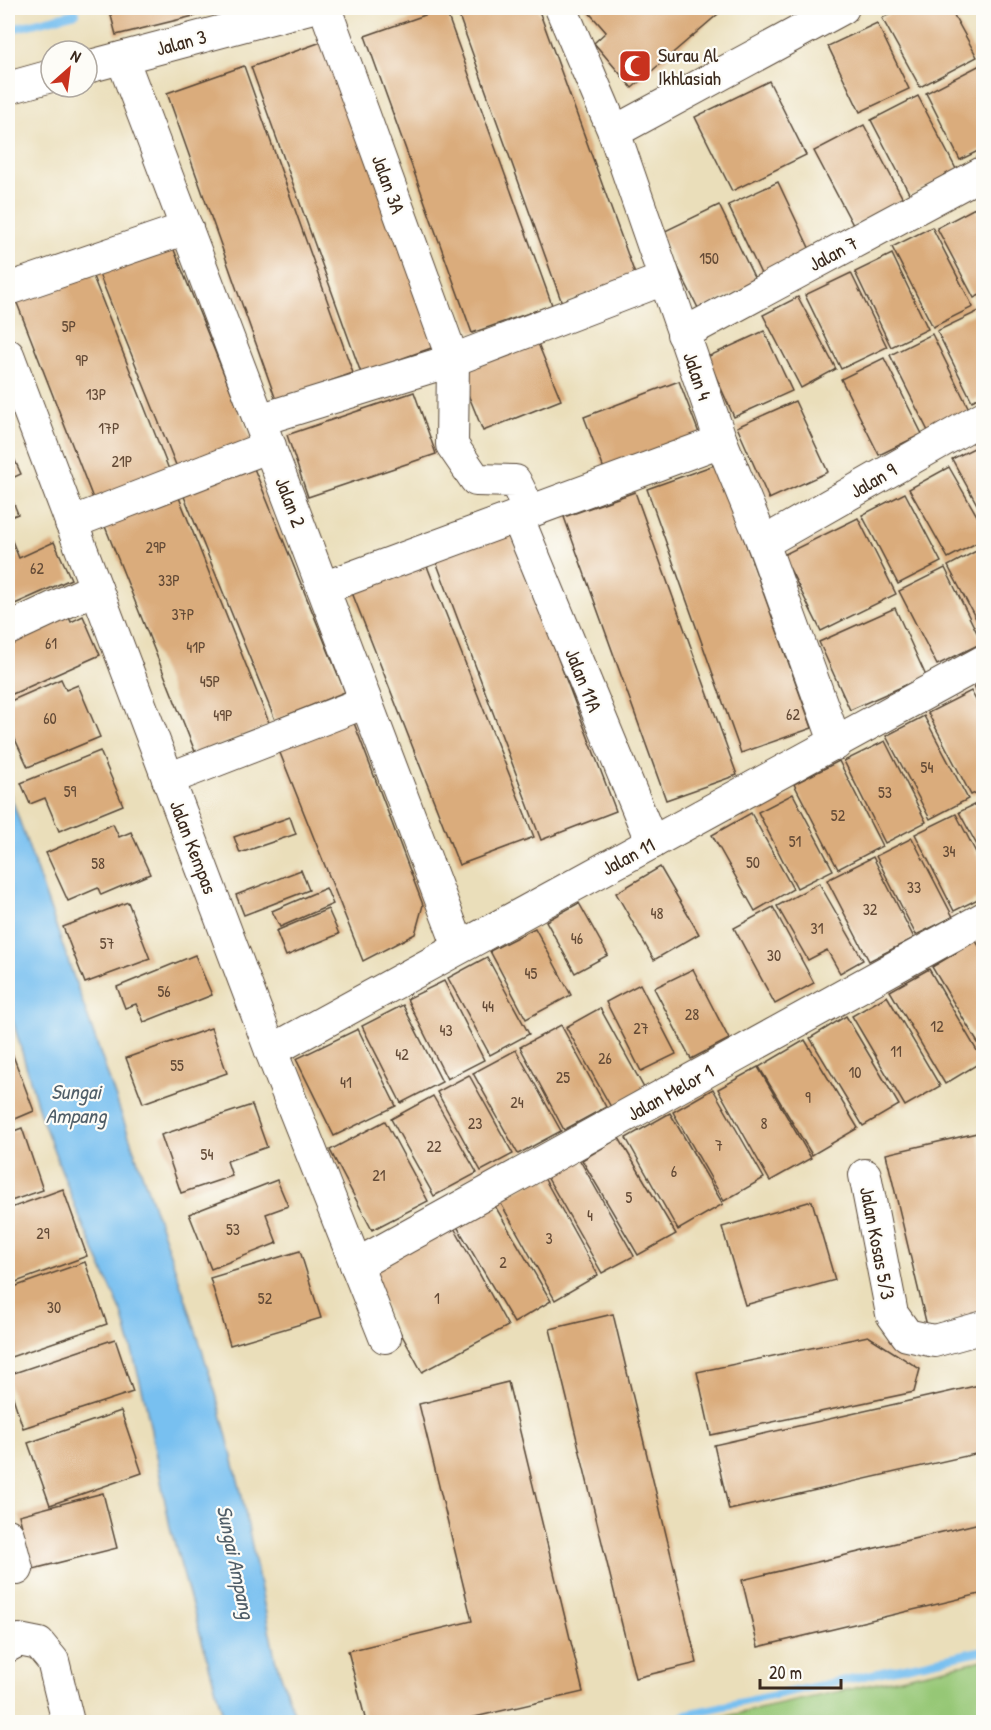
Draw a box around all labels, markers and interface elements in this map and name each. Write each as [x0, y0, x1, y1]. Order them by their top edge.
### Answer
street label: Jalan 3 [153, 22, 209, 62]
north arrow [39, 39, 99, 99]
place label: Surau Al Ikhlasiah [658, 41, 721, 91]
text: N [67, 44, 85, 68]
mosque icon: Surau Al Ikhlasiah [617, 48, 653, 84]
street label: Jalan 3A [366, 151, 412, 217]
street label: Jalan 7 [804, 229, 862, 277]
house number: 150 [699, 247, 719, 269]
house number: 5P [62, 315, 76, 337]
street label: Jalan 4 [677, 348, 719, 404]
house number: 9P [75, 349, 89, 371]
house number: 13P [86, 383, 106, 405]
house number: 17P [98, 417, 120, 439]
house number: 21P [112, 450, 133, 472]
street label: Jalan 9 [845, 456, 901, 504]
street label: Jalan 2 [269, 473, 313, 531]
house number: 29P [145, 536, 167, 558]
house number: 62 [30, 557, 44, 579]
house number: 33P [158, 569, 180, 591]
house number: 37P [172, 603, 194, 625]
house number: 61 [45, 632, 57, 654]
house number: 41P [186, 636, 206, 658]
street label: Jalan 11A [559, 644, 609, 716]
house number: 45P [200, 670, 220, 692]
house number: 62 [786, 703, 800, 725]
house number: 49P [213, 704, 233, 726]
house number: 60 [43, 707, 57, 729]
house number: 54 [921, 756, 933, 778]
house number: 59 [64, 780, 76, 802]
house number: 53 [878, 781, 892, 803]
street label: Jalan Kempas [164, 796, 224, 898]
house number: 52 [831, 804, 846, 826]
house number: 51 [789, 830, 801, 852]
street label: Jalan 11 [597, 831, 659, 881]
house number: 34 [942, 840, 956, 862]
house number: 50 [746, 851, 760, 873]
house number: 58 [91, 852, 105, 874]
house number: 33 [907, 876, 921, 898]
house number: 32 [863, 898, 878, 920]
house number: 48 [651, 902, 664, 924]
house number: 31 [811, 917, 824, 939]
house number: 46 [571, 927, 583, 949]
house number: 57 [100, 932, 114, 954]
house number: 30 [767, 944, 781, 966]
house number: 45 [525, 962, 538, 984]
house number: 56 [157, 980, 171, 1002]
house number: 44 [482, 995, 494, 1017]
house number: 28 [685, 1003, 699, 1025]
house number: 12 [930, 1015, 944, 1037]
house number: 27 [633, 1017, 649, 1039]
house number: 43 [439, 1019, 453, 1041]
house number: 11 [890, 1040, 902, 1062]
house number: 42 [395, 1043, 409, 1065]
house number: 26 [598, 1047, 612, 1069]
house number: 55 [170, 1054, 184, 1076]
street label: Jalan Melor 1 [622, 1057, 718, 1127]
house number: 10 [849, 1061, 861, 1083]
house number: 25 [556, 1066, 570, 1088]
house number: 41 [340, 1071, 352, 1093]
water label: Sungai Ampang [46, 1077, 108, 1130]
house number: 9 [805, 1086, 811, 1108]
house number: 24 [510, 1091, 524, 1113]
house number: 23 [468, 1112, 482, 1134]
house number: 8 [761, 1112, 768, 1134]
house number: 7 [715, 1134, 723, 1156]
house number: 22 [427, 1135, 442, 1157]
house number: 54 [201, 1143, 213, 1165]
house number: 6 [671, 1160, 677, 1182]
house number: 21 [372, 1164, 386, 1186]
street label: Jalan Kosas 5/3 [854, 1184, 902, 1302]
house number: 5 [626, 1186, 633, 1208]
house number: 4 [587, 1204, 593, 1226]
house number: 53 [226, 1218, 240, 1240]
house number: 29 [36, 1222, 50, 1244]
house number: 3 [545, 1227, 553, 1249]
house number: 2 [499, 1251, 507, 1273]
house number: 52 [258, 1287, 273, 1309]
house number: 1 [434, 1287, 440, 1309]
house number: 30 [47, 1296, 61, 1318]
water label: Sungai Ampang [210, 1503, 263, 1623]
scale bar [760, 1652, 841, 1690]
text: 20 m [769, 1660, 802, 1685]

